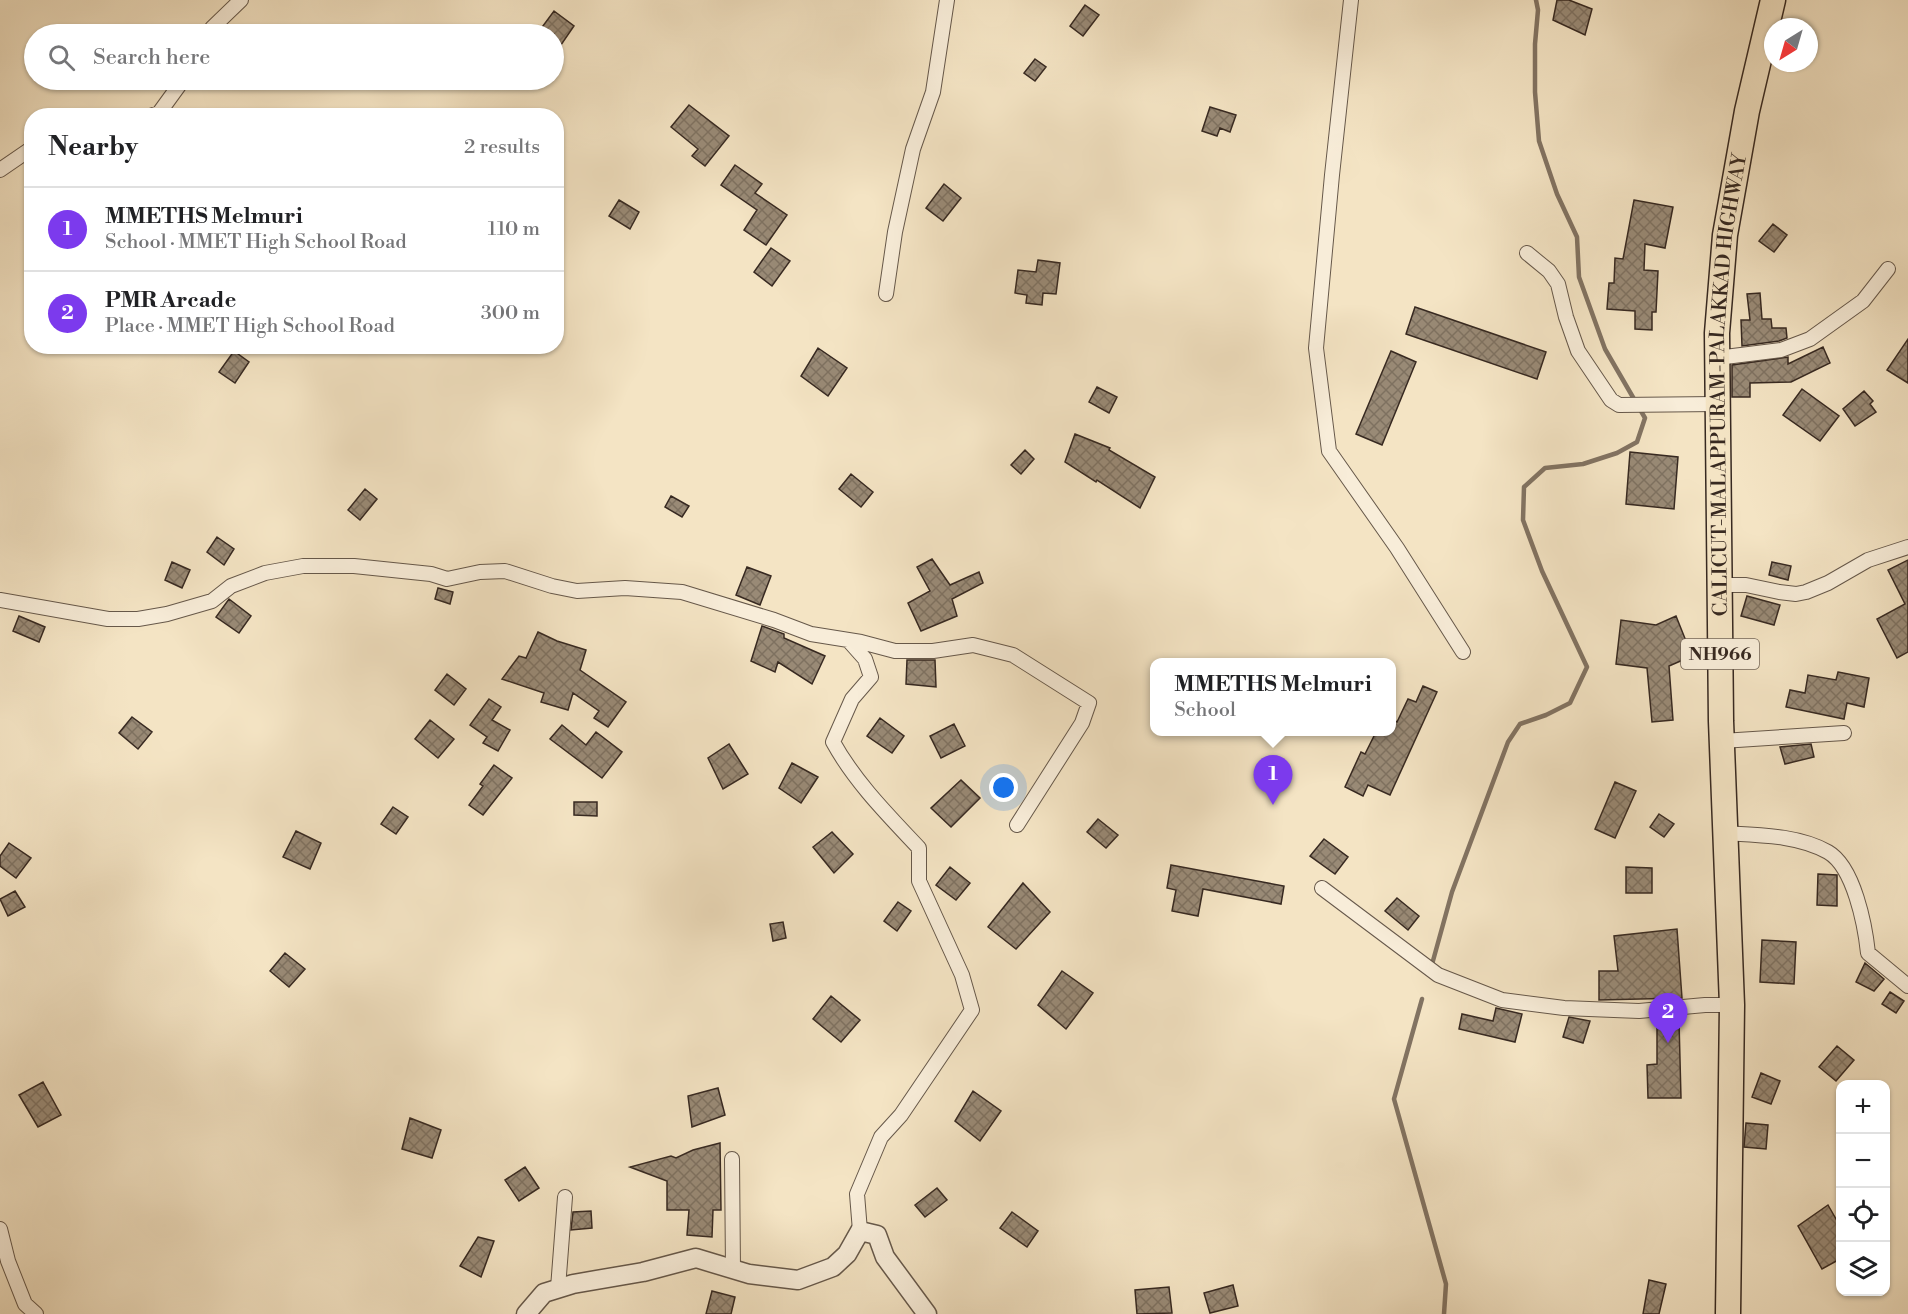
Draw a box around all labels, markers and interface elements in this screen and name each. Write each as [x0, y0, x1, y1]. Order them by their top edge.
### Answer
north arrow [1764, 18, 1818, 72]
search box [24, 24, 564, 90]
icon: search [45, 41, 78, 74]
text: Search here [93, 44, 210, 71]
text: Nearby [48, 131, 138, 163]
text: 2 results [464, 135, 540, 160]
street label: CALICUT-MALAPPURAM-PALAKKAD HIGHWAY [1706, 151, 1753, 616]
text: MMETHS Melmuri [105, 203, 303, 230]
text: 1 [63, 217, 72, 242]
text: 110 m [488, 217, 540, 242]
text: School · MMET High School Road [105, 230, 407, 255]
text: PMR Arcade [105, 287, 236, 314]
text: 2 [61, 301, 74, 326]
text: 300 m [481, 301, 540, 326]
text: Place · MMET High School Road [105, 314, 395, 339]
road number: NH966 [1681, 639, 1759, 669]
popup [1150, 658, 1396, 736]
text: MMETHS Melmuri [1174, 671, 1372, 698]
text: School [1174, 698, 1236, 723]
pin: 1 [1254, 756, 1292, 805]
your location [989, 773, 1018, 802]
pin: 2 [1648, 994, 1688, 1043]
map controls [1836, 1080, 1890, 1296]
button: + [1836, 1080, 1890, 1134]
button: − [1836, 1134, 1890, 1188]
button: locate [1836, 1188, 1890, 1242]
button: layers [1836, 1242, 1890, 1296]

